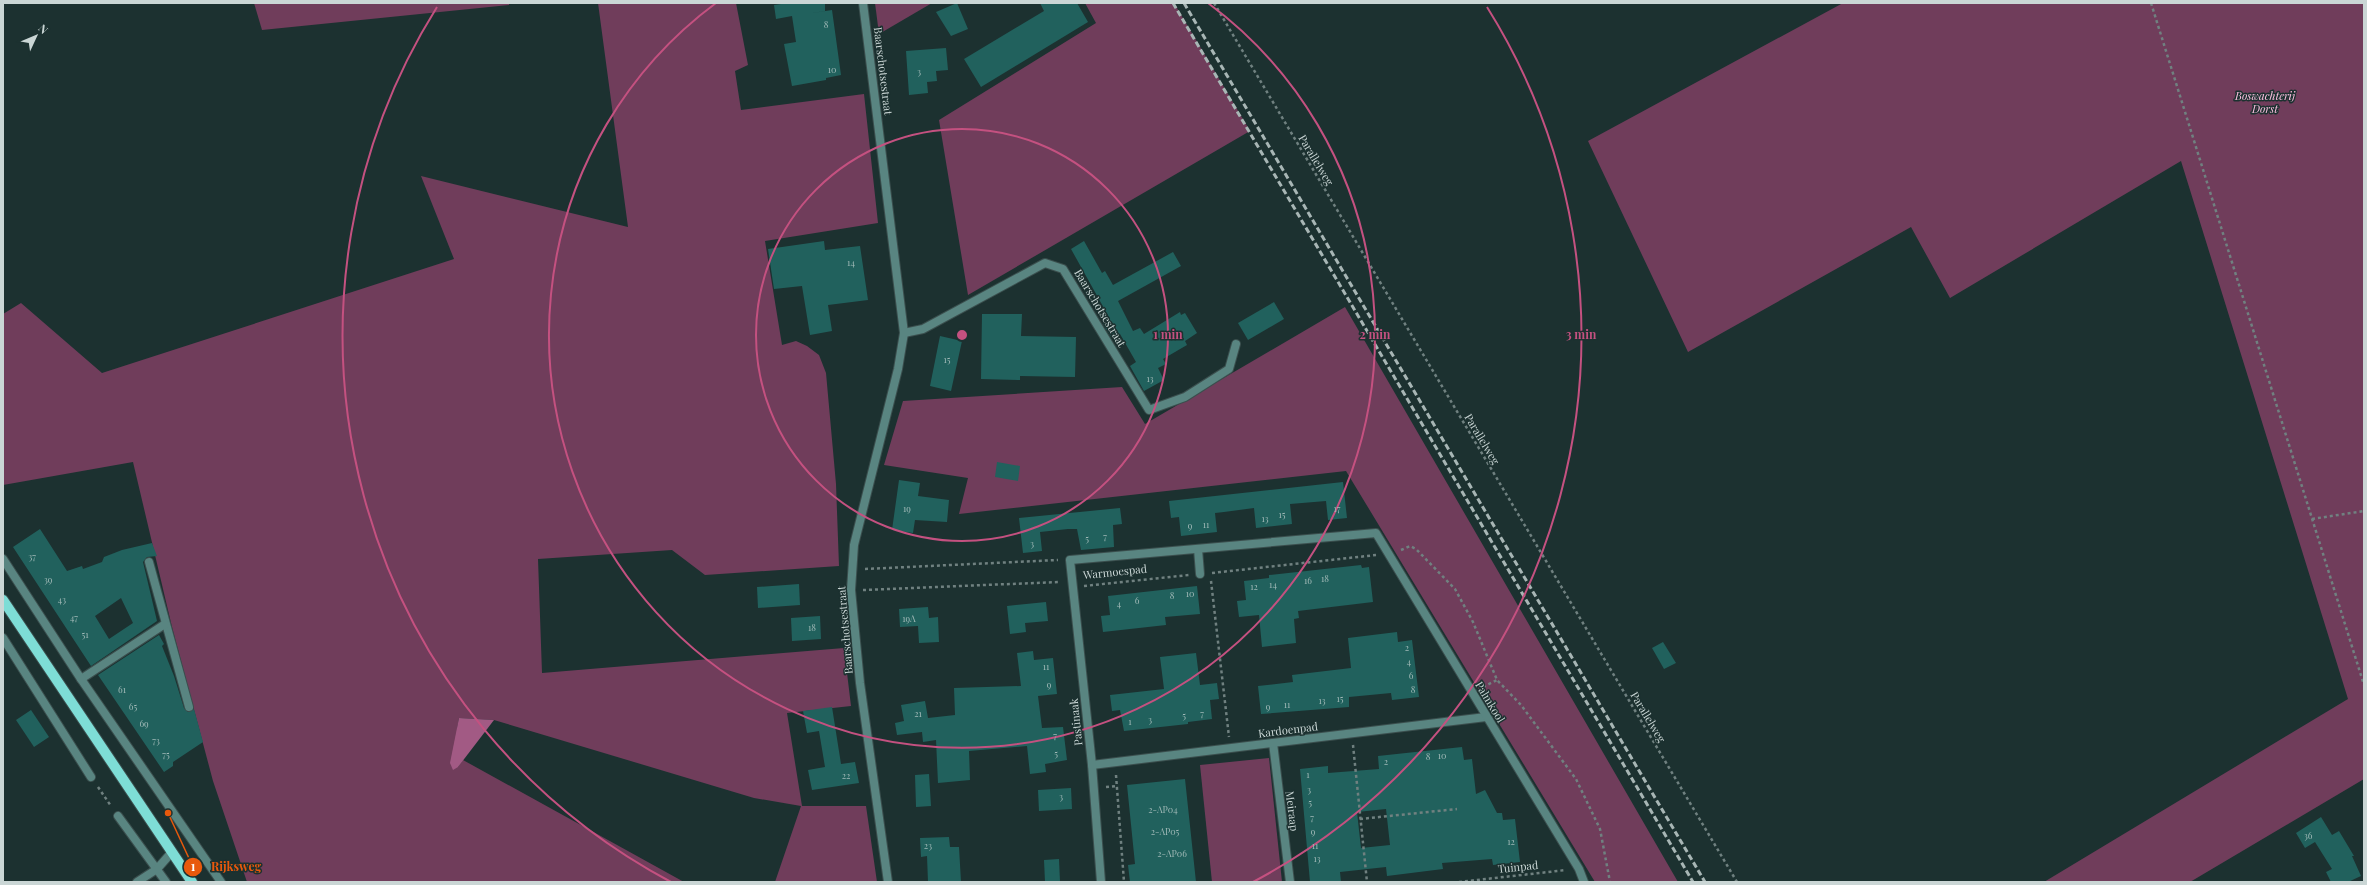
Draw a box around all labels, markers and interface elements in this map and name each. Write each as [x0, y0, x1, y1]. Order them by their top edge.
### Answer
north arrow [16, 16, 56, 56]
house number: 8 [824, 18, 829, 30]
text: N [35, 21, 52, 37]
street label: Baarschotsestraat [871, 26, 896, 116]
house number: 10 [828, 63, 836, 75]
house number: 3 [917, 65, 921, 77]
park label: Boswachterij Dorst [2234, 88, 2296, 116]
street label: Parallelweg [1295, 132, 1338, 188]
house number: 14 [847, 256, 855, 268]
street label: Baarschotsestraat [1071, 266, 1130, 350]
text: 1 min [1153, 326, 1183, 342]
text: 2 min [1360, 326, 1391, 342]
text: 3 min [1566, 326, 1597, 342]
centre of rings [955, 328, 969, 342]
house number: 15 [944, 353, 951, 365]
house number: 13 [1146, 372, 1154, 384]
street label: Parallelweg [1461, 411, 1504, 467]
house number: 19 [903, 502, 911, 514]
house number: 17 [1334, 502, 1341, 514]
house number: 15 [1279, 508, 1286, 520]
house number: 13 [1261, 512, 1269, 524]
house number: 11 [1203, 518, 1210, 530]
house number: 9 [1188, 519, 1193, 531]
house number: 7 [1103, 530, 1107, 542]
house number: 5 [1085, 532, 1089, 544]
house number: 3 [1030, 537, 1034, 549]
house number: 37 [28, 550, 36, 562]
street label: Warmoespad [1081, 561, 1148, 582]
house number: 18 [1321, 572, 1329, 584]
house number: 39 [44, 573, 53, 585]
house number: 16 [1304, 574, 1312, 586]
house number: 14 [1269, 578, 1277, 590]
house number: 12 [1250, 580, 1258, 592]
street label: Baarschotsestraat [833, 585, 856, 675]
house number: 10 [1186, 587, 1194, 599]
house number: 8 [1170, 589, 1175, 601]
house number: 43 [58, 593, 66, 605]
house number: 6 [1135, 594, 1140, 606]
house number: 4 [1117, 597, 1122, 609]
house number: 47 [70, 611, 78, 623]
house number: 19A [902, 612, 916, 624]
house number: 18 [808, 621, 816, 633]
house number: 51 [81, 628, 89, 640]
house number: 2 [1405, 641, 1409, 653]
house number: 4 [1407, 655, 1412, 667]
house number: 11 [1043, 660, 1050, 672]
house number: 6 [1409, 669, 1414, 681]
house number: 9 [1047, 678, 1052, 690]
street label: Palmkool [1472, 678, 1509, 725]
house number: 61 [118, 683, 127, 695]
house number: 8 [1411, 683, 1416, 695]
street label: Parallelweg [1627, 689, 1670, 745]
house number: 15 [1337, 692, 1344, 704]
house number: 13 [1318, 694, 1326, 706]
street label: Pastinaak [1066, 698, 1085, 746]
house number: 11 [1284, 698, 1291, 710]
house number: 65 [129, 700, 137, 712]
house number: 9 [1266, 700, 1271, 712]
house number: 21 [914, 707, 922, 719]
house number: 7 [1200, 707, 1204, 719]
house number: 5 [1182, 709, 1186, 721]
house number: 3 [1148, 713, 1152, 725]
house number: 1 [1128, 715, 1132, 727]
house number: 69 [139, 717, 149, 729]
street label: Kardoenpad [1257, 718, 1319, 741]
house number: 7 [1053, 729, 1057, 741]
house number: 73 [152, 734, 160, 746]
house number: 5 [1054, 747, 1058, 759]
house number: 75 [162, 748, 170, 760]
house number: 10 [1438, 749, 1446, 761]
house number: 8 [1426, 750, 1431, 762]
house number: 2 [1384, 755, 1388, 767]
house number: 1 [1306, 768, 1310, 780]
house number: 22 [842, 769, 850, 781]
house number: 3 [1307, 783, 1311, 795]
house number: 3 [1059, 790, 1063, 802]
street label: Meiraap [1283, 790, 1302, 832]
house number: 5 [1308, 796, 1312, 808]
house number: 2-AP04 [1148, 803, 1178, 815]
house number: 7 [1310, 811, 1314, 823]
house number: 2-AP05 [1151, 825, 1180, 837]
house number: 9 [1311, 825, 1316, 837]
house number: 36 [2304, 829, 2313, 841]
house number: 12 [1507, 835, 1515, 847]
house number: 23 [924, 839, 932, 851]
house number: 11 [1312, 839, 1319, 851]
house number: 2-AP06 [1157, 847, 1187, 859]
house number: 13 [1313, 852, 1321, 864]
callout: Rijksweg [183, 855, 270, 879]
street label: Tuinpad [1497, 857, 1539, 876]
text: 1 [191, 858, 196, 874]
text: Rijksweg [211, 858, 261, 874]

